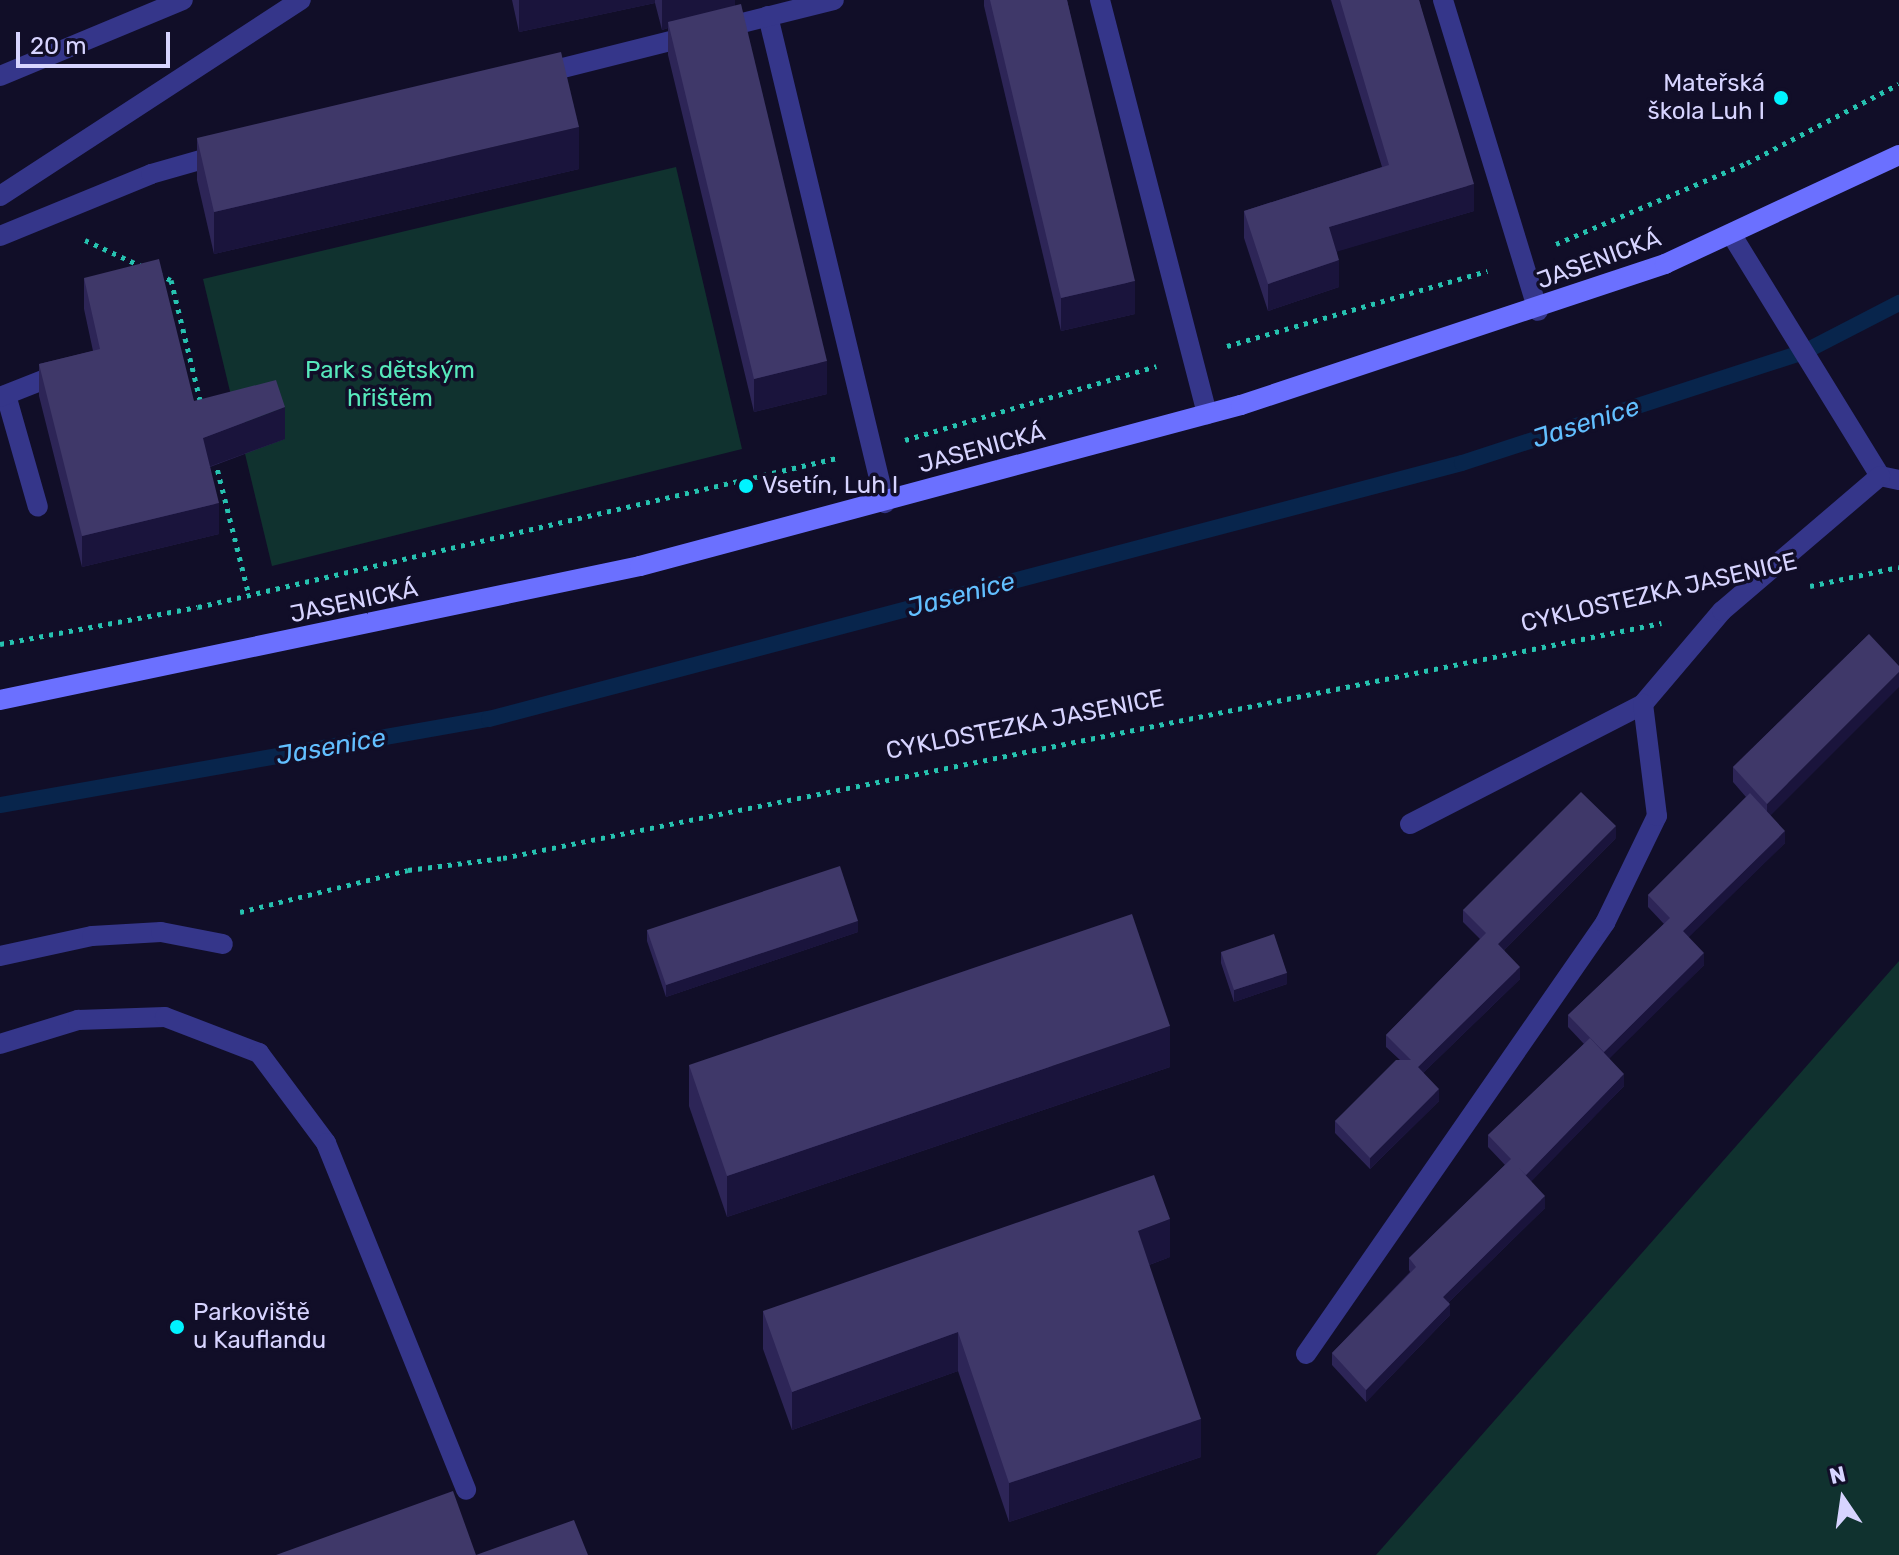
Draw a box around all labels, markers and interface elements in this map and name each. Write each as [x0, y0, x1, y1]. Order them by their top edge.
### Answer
scale bar [20, 16, 174, 66]
text: 20 m [30, 32, 87, 60]
place label: Mateřská škola Luh I [1648, 70, 1765, 126]
marker: Mateřská škola Luh I [1772, 89, 1790, 107]
street label: JASENICKÁ [1533, 224, 1665, 296]
park label: Park s dětským hřištěm [305, 357, 475, 413]
water label: Jasenice [1529, 391, 1643, 455]
street label: JASENICKÁ [916, 418, 1048, 480]
place label: Vsetín, Luh I [762, 472, 898, 500]
marker: Vsetín, Luh I [737, 477, 755, 495]
street label: CYKLOSTEZKA JASENICE [1518, 547, 1800, 639]
water label: Jasenice [904, 566, 1018, 624]
street label: JASENICKÁ [287, 574, 421, 630]
street label: CYKLOSTEZKA JASENICE [883, 684, 1167, 766]
water label: Jasenice [274, 722, 388, 772]
place label: Parkoviště u Kauflandu [193, 1299, 326, 1355]
marker: Parkoviště u Kauflandu [168, 1318, 186, 1336]
north arrow [1803, 1459, 1883, 1539]
text: N [1827, 1460, 1848, 1490]

